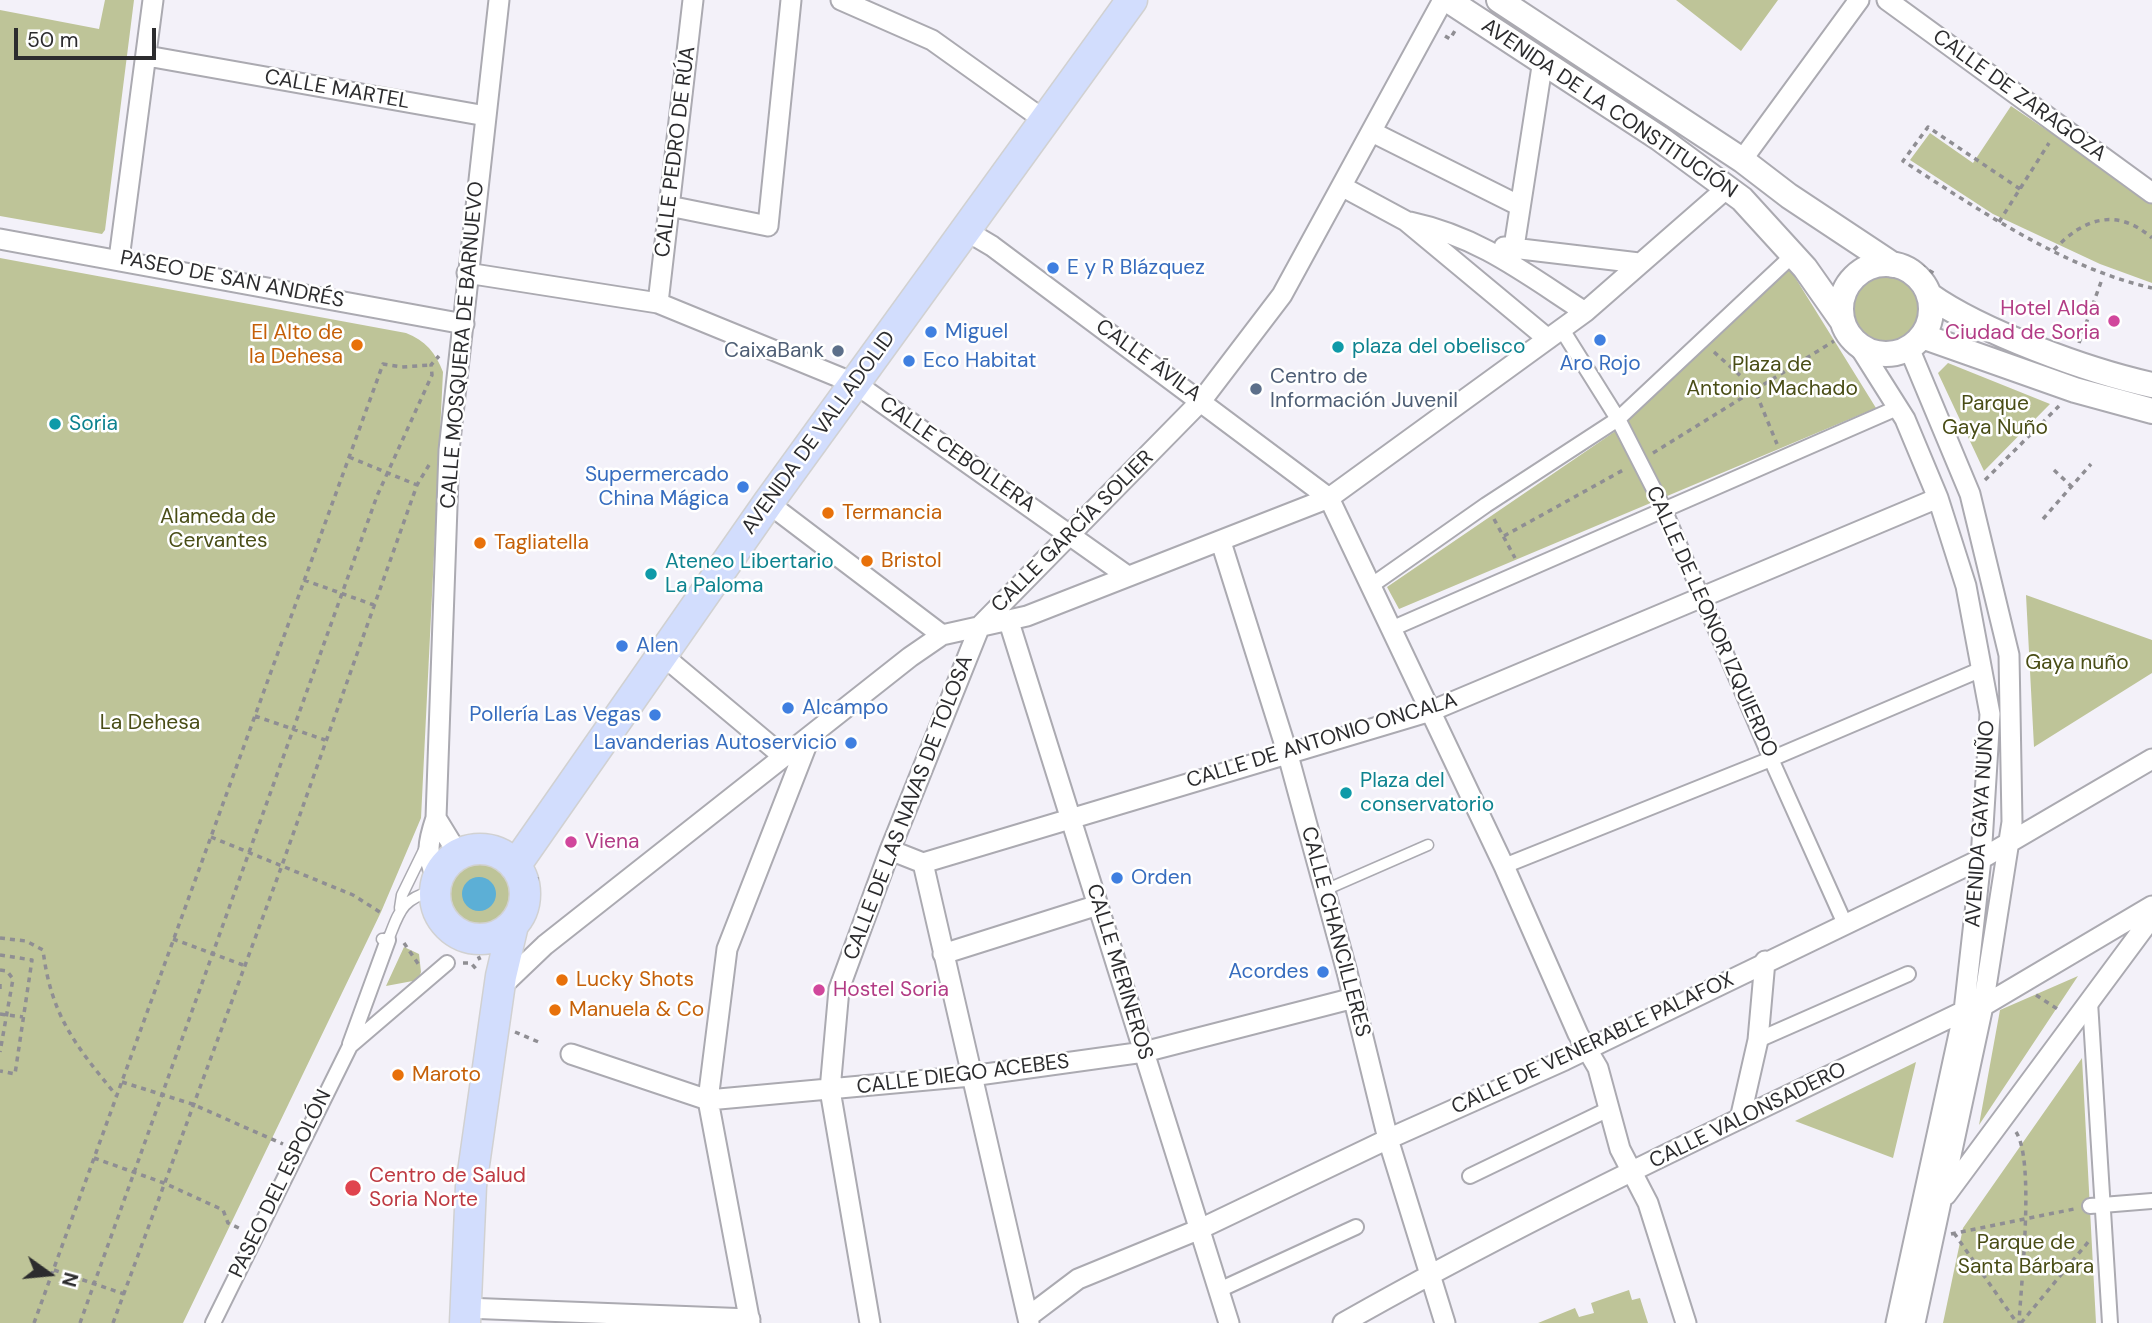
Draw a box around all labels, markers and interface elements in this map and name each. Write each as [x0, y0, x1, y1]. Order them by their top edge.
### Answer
scale bar [18, 14, 159, 58]
street label: AVENIDA DE LA CONSTITUCIÓN [1476, 14, 1742, 204]
street label: CALLE DE ZARAGOZA [1927, 25, 2111, 167]
text: 50 m [27, 26, 78, 54]
street label: CALLE PEDRO DE RÚA [651, 45, 701, 259]
street label: CALLE MARTEL [262, 65, 412, 115]
street label: CALLE MOSQUERA DE BARNUEVO [436, 180, 490, 510]
street label: PASEO DE SAN ANDRÉS [118, 246, 346, 314]
place label: E y R Blázquez [1067, 255, 1205, 281]
marker: E y R Blázquez [1045, 260, 1061, 276]
place label: Hotel Alda Ciudad de Soria [1945, 296, 2100, 346]
marker: Hotel Alda Ciudad de Soria [2106, 313, 2122, 329]
street label: CALLE ÁVILA [1090, 314, 1206, 408]
place label: Miguel [945, 319, 1008, 345]
place label: El Alto de la Dehesa [249, 320, 343, 370]
marker: Miguel [923, 324, 939, 340]
street label: AVENIDA DE VALLADOLID [737, 326, 901, 540]
marker: Aro Rojo [1592, 332, 1608, 348]
place label: plaza del obelisco [1352, 334, 1526, 360]
marker: El Alto de la Dehesa [349, 337, 365, 353]
place label: CaixaBank [724, 338, 824, 364]
marker: plaza del obelisco [1330, 339, 1346, 355]
marker: CaixaBank [830, 343, 846, 359]
place label: Eco Habitat [923, 348, 1036, 374]
place label: Aro Rojo [1559, 351, 1641, 377]
park label: Plaza de Antonio Machado [1686, 352, 1858, 402]
marker: Eco Habitat [901, 353, 917, 369]
place label: Centro de Información Juvenil [1270, 364, 1458, 414]
marker: Centro de Información Juvenil [1248, 381, 1264, 397]
park label: Parque Gaya Nuño [1942, 391, 2048, 441]
street label: CALLE CEBOLLERA [874, 392, 1040, 518]
place label: Soria [69, 411, 118, 437]
marker: Soria [47, 416, 63, 432]
street label: CALLE GARCÍA SOLIER [987, 446, 1159, 618]
place label: Supermercado China Mágica [585, 462, 729, 512]
marker: Supermercado China Mágica [735, 479, 751, 495]
street label: CALLE DE LEONOR IZQUIERDO [1640, 483, 1782, 761]
place label: Termancia [842, 500, 942, 526]
park label: Alameda de Cervantes [160, 504, 276, 554]
marker: Termancia [820, 505, 836, 521]
place label: Tagliatella [494, 530, 589, 556]
marker: Tagliatella [472, 535, 488, 551]
place label: Bristol [881, 548, 942, 574]
place label: Ateneo Libertario La Paloma [665, 549, 834, 599]
marker: Bristol [859, 553, 875, 569]
marker: Ateneo Libertario La Paloma [643, 566, 659, 582]
place label: Alen [636, 633, 679, 659]
marker: Alen [614, 638, 630, 654]
park label: Gaya nuño [2025, 650, 2129, 676]
street label: CALLE DE LAS NAVAS DE TOLOSA [839, 652, 979, 964]
street label: CALLE DE ANTONIO ONCALA [1184, 688, 1460, 794]
place label: Alcampo [802, 695, 888, 721]
marker: Alcampo [780, 700, 796, 716]
place label: Pollería Las Vegas [469, 702, 641, 728]
marker: Pollería Las Vegas [647, 707, 663, 723]
park label: La Dehesa [100, 710, 200, 736]
street label: AVENIDA GAYA NUÑO [1961, 720, 2001, 928]
place label: Lavanderias Autoservicio [593, 730, 837, 756]
marker: Lavanderias Autoservicio [843, 735, 859, 751]
place label: Plaza del conservatorio [1360, 768, 1494, 818]
marker: Plaza del conservatorio [1338, 785, 1354, 801]
street label: CALLE CHANCILLERES [1295, 824, 1375, 1040]
place label: Viena [585, 829, 639, 855]
marker: Viena [563, 834, 579, 850]
place label: Orden [1131, 865, 1192, 891]
marker: Orden [1109, 870, 1125, 886]
street label: CALLE MERINEROS [1080, 881, 1158, 1063]
place label: Acordes [1228, 959, 1309, 985]
marker: Acordes [1315, 964, 1331, 980]
place label: Lucky Shots [576, 967, 694, 993]
street label: CALLE DE VENERABLE PALAFOX [1448, 967, 1738, 1121]
marker: Lucky Shots [554, 972, 570, 988]
place label: Hostel Soria [833, 977, 949, 1003]
marker: Hostel Soria [811, 982, 827, 998]
place label: Manuela & Co [569, 997, 704, 1023]
marker: Manuela & Co [547, 1002, 563, 1018]
street label: CALLE DIEGO ACEBES [855, 1049, 1071, 1101]
street label: CALLE VALONSADERO [1645, 1057, 1851, 1175]
place label: Maroto [412, 1062, 481, 1088]
marker: Maroto [390, 1067, 406, 1083]
street label: PASEO DEL ESPOLÓN [225, 1086, 337, 1282]
place label: Centro de Salud Soria Norte [369, 1163, 526, 1213]
marker: Centro de Salud Soria Norte [343, 1178, 363, 1198]
park label: Parque de Santa Bárbara [1958, 1230, 2094, 1280]
north arrow [14, 1239, 84, 1309]
text: N [56, 1270, 84, 1289]

